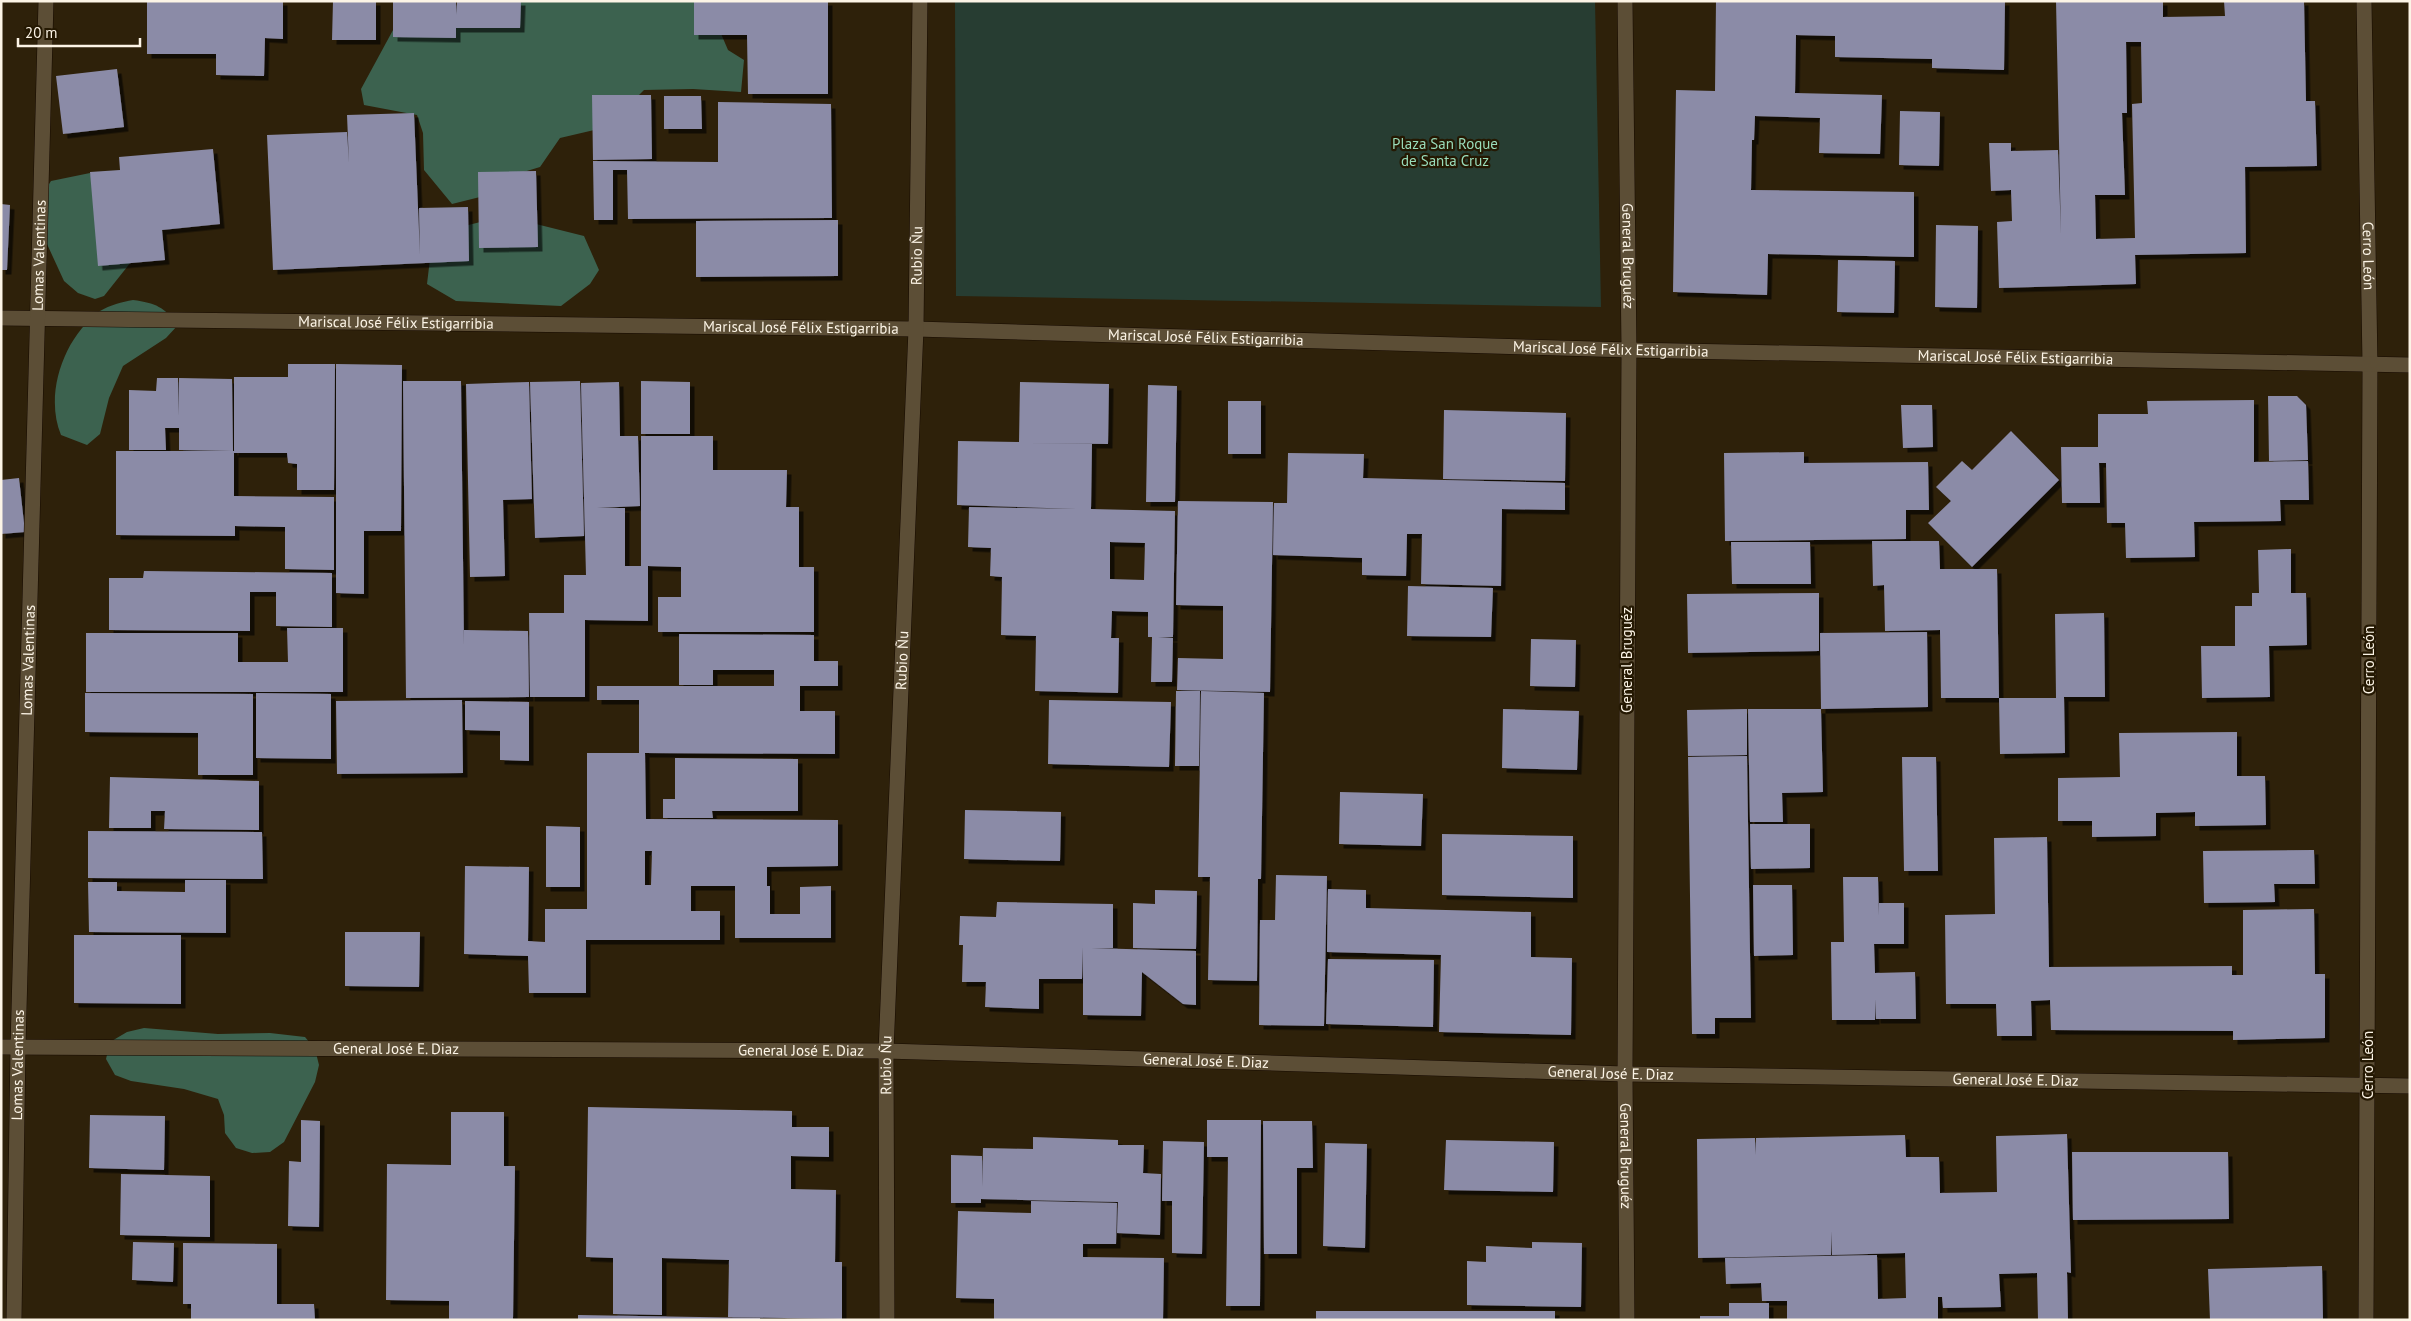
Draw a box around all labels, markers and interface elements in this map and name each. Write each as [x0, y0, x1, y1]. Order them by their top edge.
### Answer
scale bar [18, 15, 140, 47]
text: 20 m [25, 23, 58, 42]
park label: Plaza San Roque de Santa Cruz [1392, 134, 1498, 170]
street label: Lomas Valentinas [28, 200, 50, 311]
street label: General Bruguéz [1618, 203, 1639, 309]
street label: Cerro León [2359, 222, 2379, 290]
street label: Rubio Ñu [907, 226, 926, 285]
street label: Mariscal José Félix Estigarribia [298, 312, 494, 333]
street label: Mariscal José Félix Estigarribia [703, 316, 899, 338]
street label: Mariscal José Félix Estigarribia [1108, 325, 1304, 349]
street label: Mariscal José Félix Estigarribia [1513, 337, 1709, 361]
street label: Mariscal José Félix Estigarribia [1918, 346, 2114, 368]
street label: Lomas Valentinas [17, 604, 39, 716]
street label: General Bruguéz [1617, 607, 1636, 713]
street label: Cerro León [2359, 626, 2378, 694]
street label: Rubio Ñu [891, 630, 912, 690]
street label: Lomas Valentinas [7, 1009, 28, 1121]
street label: Cerro León [2358, 1031, 2377, 1099]
street label: Rubio Ñu [876, 1035, 896, 1095]
street label: General José E. Diaz [333, 1039, 459, 1058]
street label: General José E. Diaz [738, 1040, 864, 1060]
street label: General José E. Diaz [1143, 1049, 1269, 1072]
street label: General José E. Diaz [1547, 1062, 1674, 1084]
street label: General José E. Diaz [1952, 1069, 2079, 1090]
street label: General Bruguéz [1616, 1103, 1636, 1209]

